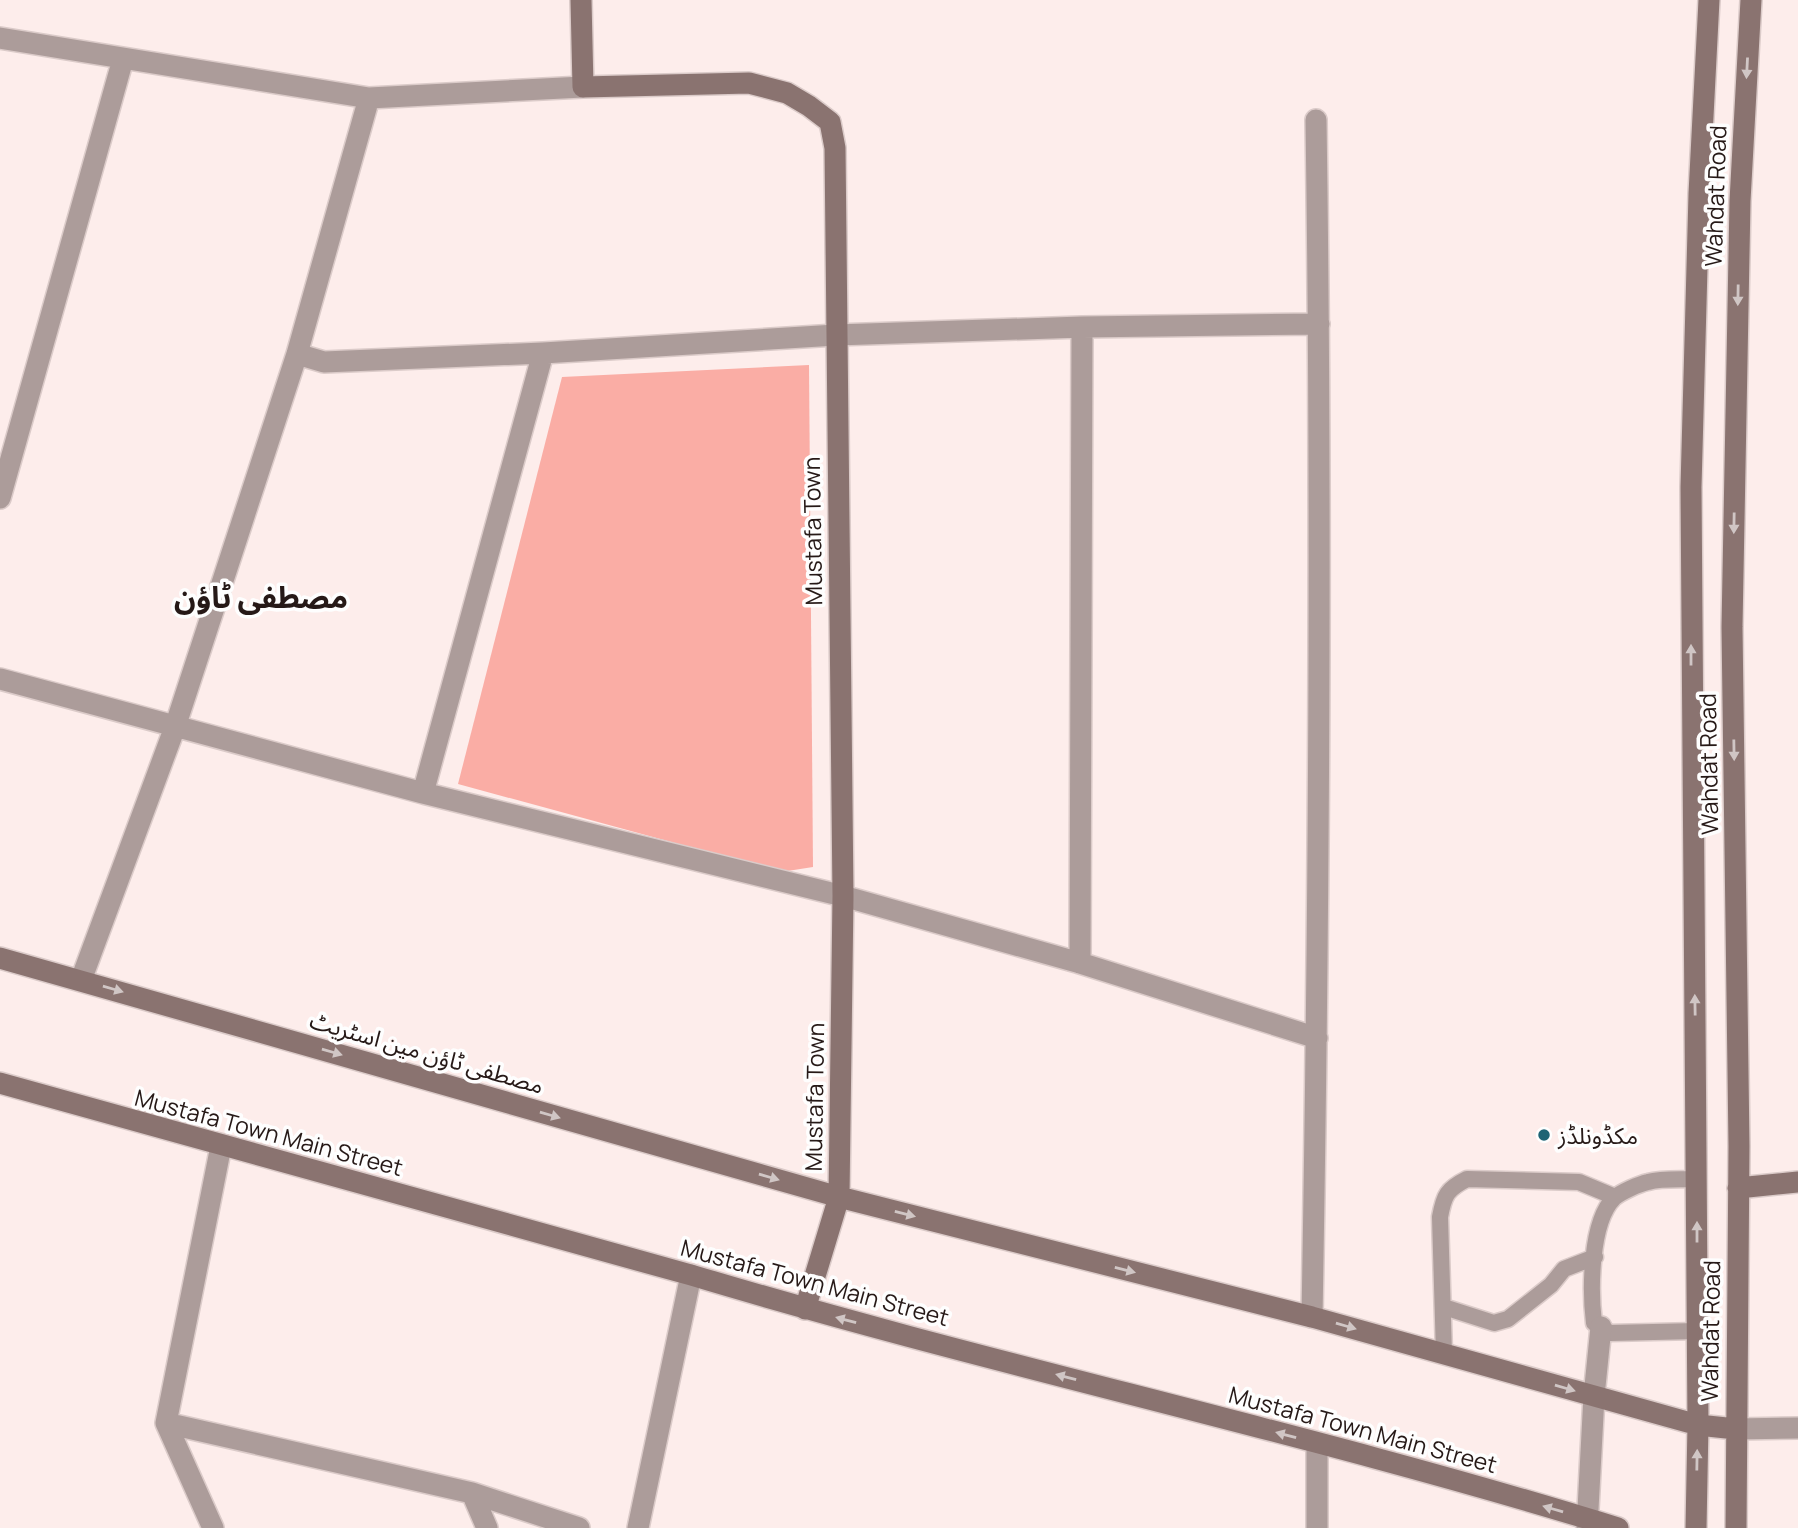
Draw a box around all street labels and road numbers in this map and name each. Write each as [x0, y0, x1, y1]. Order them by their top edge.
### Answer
street label: Wahdat Road [1697, 125, 1733, 267]
street label: Mustafa Town [795, 456, 829, 606]
street label: Wahdat Road [1691, 693, 1725, 835]
street label: مصطفی ٹاؤن مین اسٹریٹ [306, 1003, 548, 1101]
street label: Mustafa Town [797, 1022, 831, 1172]
street label: Mustafa Town Main Street [131, 1081, 407, 1183]
street label: Mustafa Town Main Street [677, 1231, 953, 1333]
street label: Wahdat Road [1693, 1260, 1727, 1402]
street label: Mustafa Town Main Street [1225, 1378, 1501, 1480]

